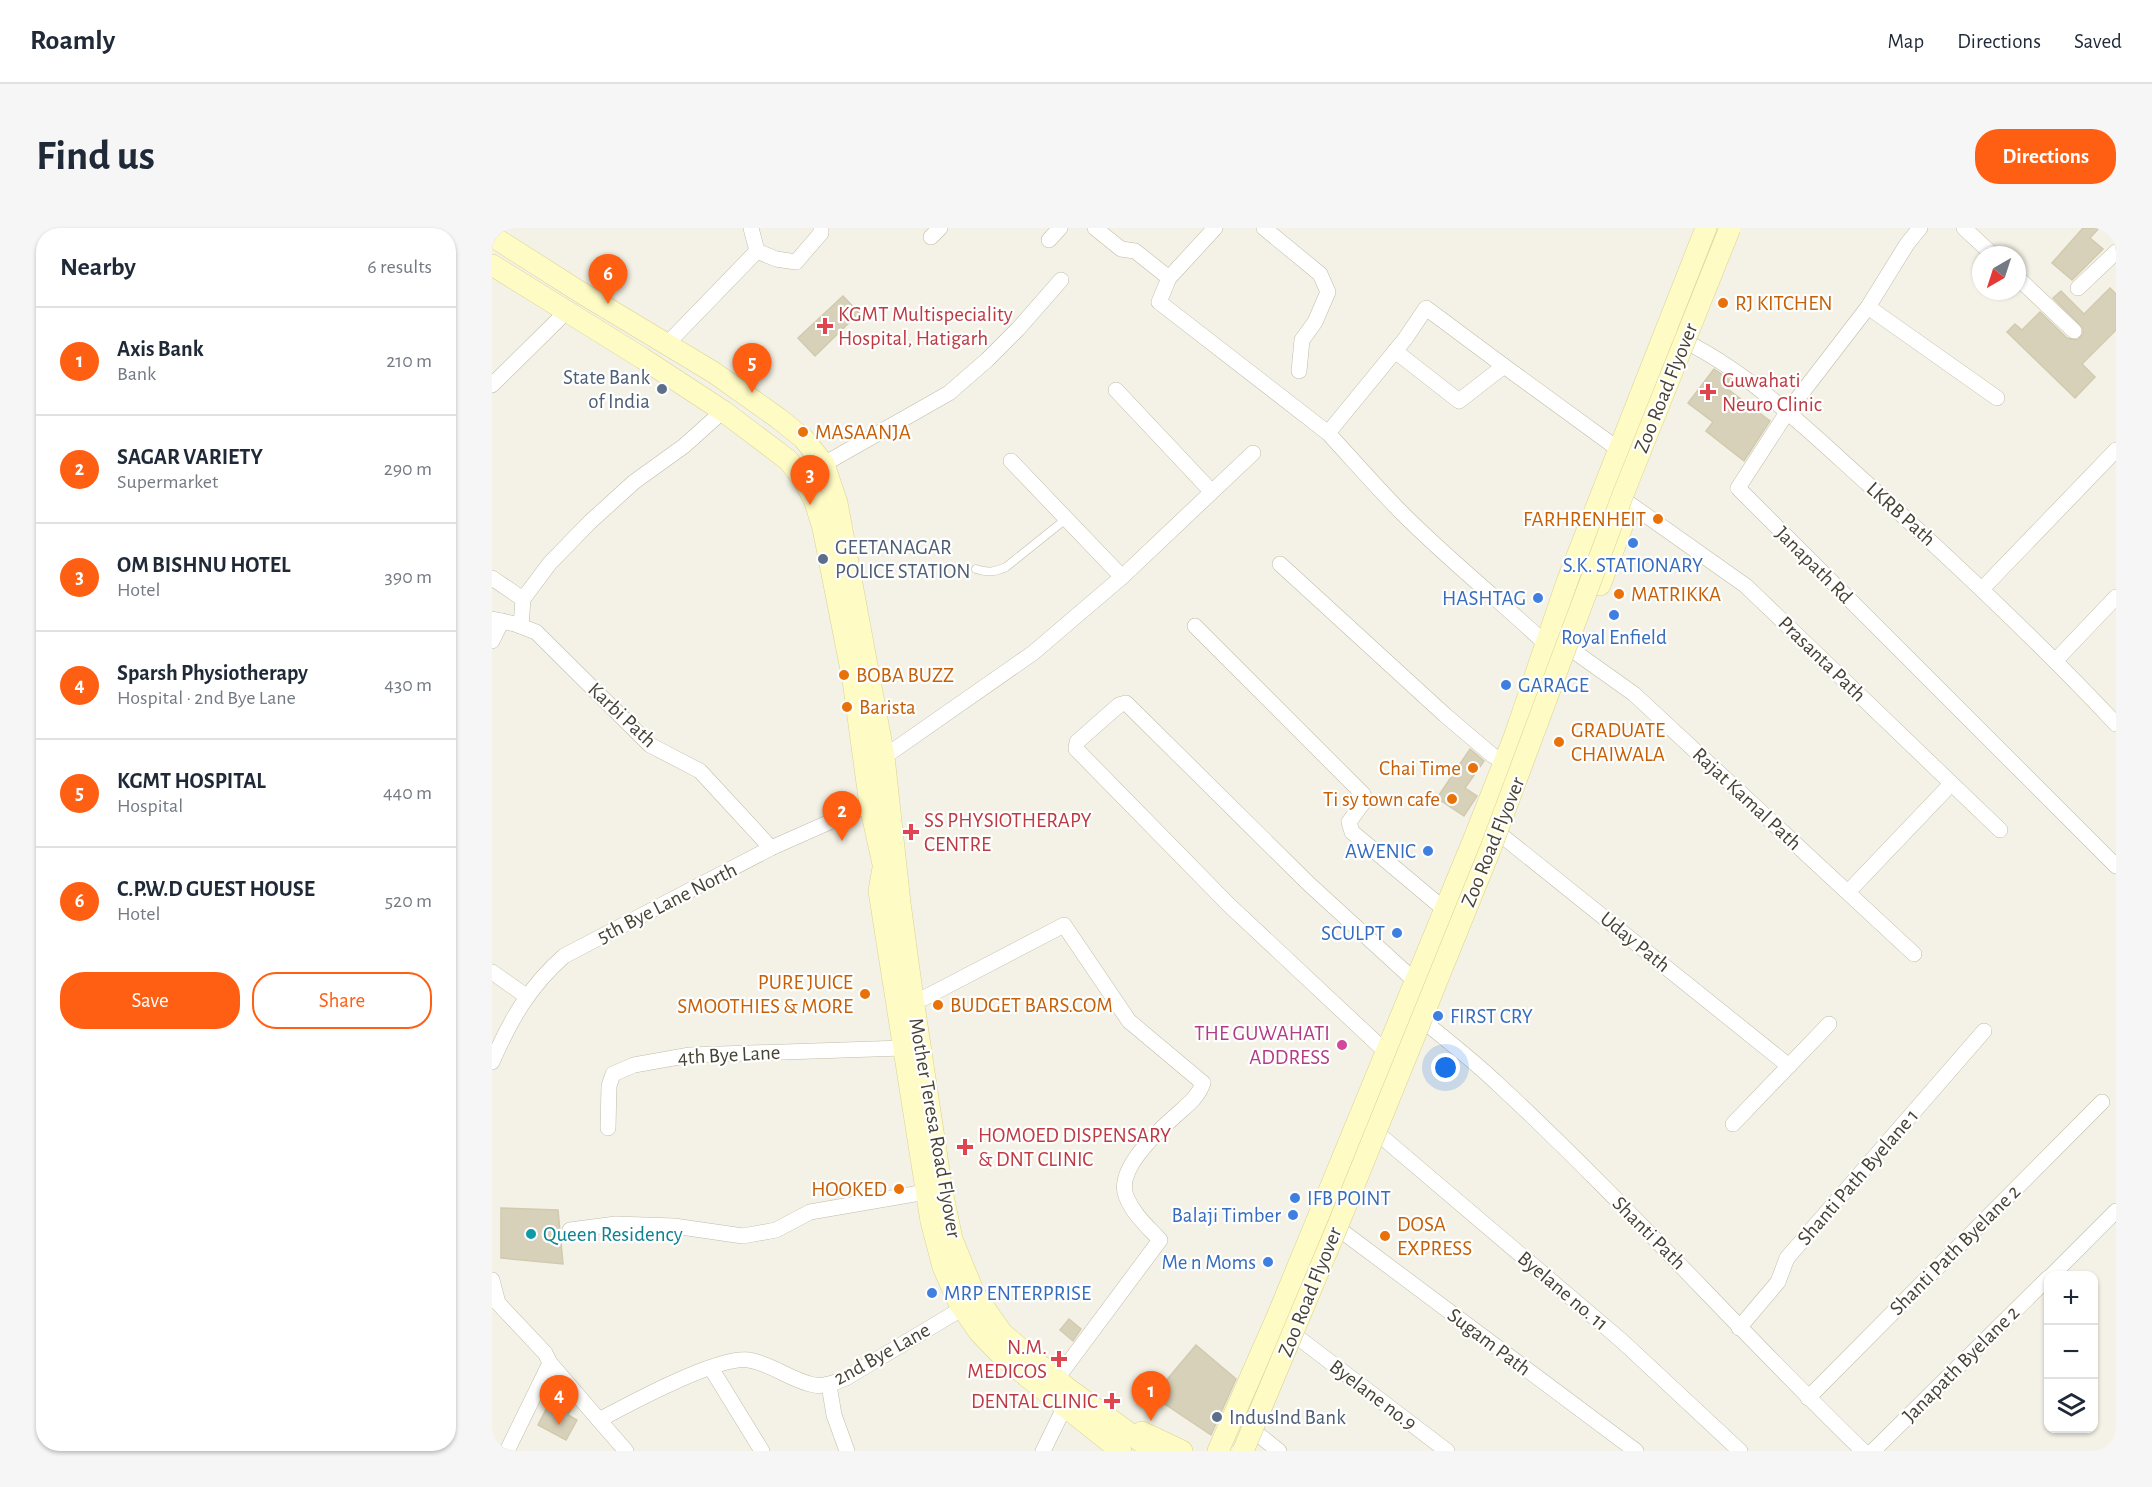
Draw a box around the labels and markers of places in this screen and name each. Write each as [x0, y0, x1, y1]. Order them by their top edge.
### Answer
pin: 6 [588, 254, 628, 304]
place label: RJ KITCHEN [1735, 293, 1833, 314]
marker: RJ KITCHEN [1716, 296, 1730, 310]
place label: KGMT Multispeciality Hospital, Hatigarh [838, 304, 1013, 349]
marker: KGMT Multispeciality Hospital, Hatigarh [816, 317, 834, 335]
pin: 5 [732, 344, 772, 393]
place label: State Bank of India [563, 367, 650, 412]
place label: Guwahati Neuro Clinic [1722, 370, 1822, 415]
marker: State Bank of India [655, 382, 669, 396]
marker: Guwahati Neuro Clinic [1699, 383, 1717, 401]
place label: MASAANJA [815, 422, 911, 443]
marker: MASAANJA [796, 425, 810, 439]
pin: 3 [790, 456, 830, 505]
place label: FARHRENHEIT [1523, 509, 1646, 530]
marker: FARHRENHEIT [1651, 512, 1665, 526]
marker: S.K. STATIONARY [1626, 536, 1640, 550]
place label: GEETANAGAR POLICE STATION [835, 537, 971, 582]
marker: GEETANAGAR POLICE STATION [816, 552, 830, 566]
place label: S.K. STATIONARY [1563, 555, 1703, 576]
place label: MATRIKKA [1631, 584, 1721, 605]
marker: MATRIKKA [1612, 587, 1626, 601]
place label: HASHTAG [1442, 588, 1526, 609]
marker: HASHTAG [1531, 591, 1545, 605]
marker: Royal Enfield [1607, 608, 1621, 622]
place label: Royal Enfield [1561, 627, 1667, 648]
place label: BOBA BUZZ [856, 665, 954, 686]
marker: BOBA BUZZ [837, 668, 851, 682]
place label: GARAGE [1518, 675, 1589, 696]
marker: GARAGE [1499, 678, 1513, 692]
place label: Barista [859, 697, 916, 718]
marker: Barista [840, 700, 854, 714]
place label: GRADUATE CHAIWALA [1571, 720, 1665, 765]
marker: GRADUATE CHAIWALA [1552, 735, 1566, 749]
place label: Chai Time [1379, 758, 1461, 779]
marker: Chai Time [1466, 761, 1480, 775]
place label: Ti sy town cafe [1323, 789, 1440, 810]
pin: 2 [822, 792, 862, 841]
marker: Ti sy town cafe [1445, 792, 1459, 806]
place label: SS PHYSIOTHERAPY CENTRE [924, 810, 1092, 855]
marker: SS PHYSIOTHERAPY CENTRE [902, 823, 920, 841]
place label: AWENIC [1345, 841, 1416, 862]
marker: AWENIC [1421, 844, 1435, 858]
place label: SCULPT [1321, 923, 1385, 944]
marker: SCULPT [1390, 926, 1404, 940]
place label: PURE JUICE SMOOTHIES & MORE [677, 972, 853, 1017]
marker: PURE JUICE SMOOTHIES & MORE [858, 987, 872, 1001]
place label: BUDGET BARS.COM [950, 995, 1113, 1016]
marker: BUDGET BARS.COM [931, 998, 945, 1012]
place label: FIRST CRY [1450, 1006, 1533, 1027]
marker: FIRST CRY [1431, 1009, 1445, 1023]
place label: THE GUWAHATI ADDRESS [1194, 1023, 1330, 1068]
marker: THE GUWAHATI ADDRESS [1335, 1038, 1349, 1052]
place label: HOMOED DISPENSARY & DNT CLINIC [978, 1125, 1171, 1170]
marker: HOMOED DISPENSARY & DNT CLINIC [956, 1138, 974, 1156]
place label: HOOKED [811, 1179, 887, 1200]
marker: HOOKED [892, 1182, 906, 1196]
place label: IFB POINT [1307, 1188, 1391, 1209]
marker: IFB POINT [1288, 1191, 1302, 1205]
place label: Balaji Timber [1172, 1205, 1281, 1226]
marker: Balaji Timber [1286, 1208, 1300, 1222]
place label: DOSA EXPRESS [1397, 1214, 1472, 1259]
place label: Queen Residency [543, 1224, 683, 1245]
marker: Queen Residency [524, 1227, 538, 1241]
marker: DOSA EXPRESS [1378, 1229, 1392, 1243]
place label: Me n Moms [1162, 1252, 1256, 1273]
marker: Me n Moms [1261, 1255, 1275, 1269]
place label: MRP ENTERPRISE [944, 1283, 1091, 1304]
marker: MRP ENTERPRISE [925, 1286, 939, 1300]
place label: N.M. MEDICOS [967, 1337, 1047, 1382]
marker: N.M. MEDICOS [1052, 1352, 1066, 1366]
pin: 1 [1132, 1372, 1170, 1421]
pin: 4 [540, 1376, 578, 1425]
place label: DENTAL CLINIC [971, 1391, 1098, 1412]
marker: DENTAL CLINIC [1103, 1392, 1121, 1410]
place label: IndusInd Bank [1229, 1407, 1346, 1428]
marker: IndusInd Bank [1210, 1410, 1224, 1424]

